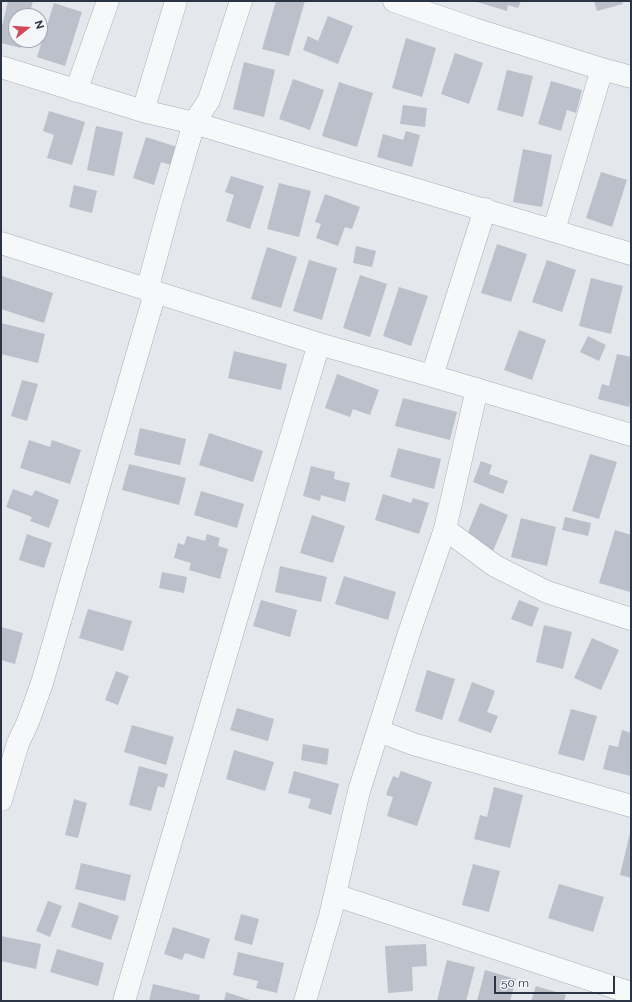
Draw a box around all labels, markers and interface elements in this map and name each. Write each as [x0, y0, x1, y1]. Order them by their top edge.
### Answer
north arrow [8, 8, 48, 48]
text: N [32, 19, 46, 31]
scale bar [496, 968, 617, 994]
text: 50 m [501, 976, 529, 990]

